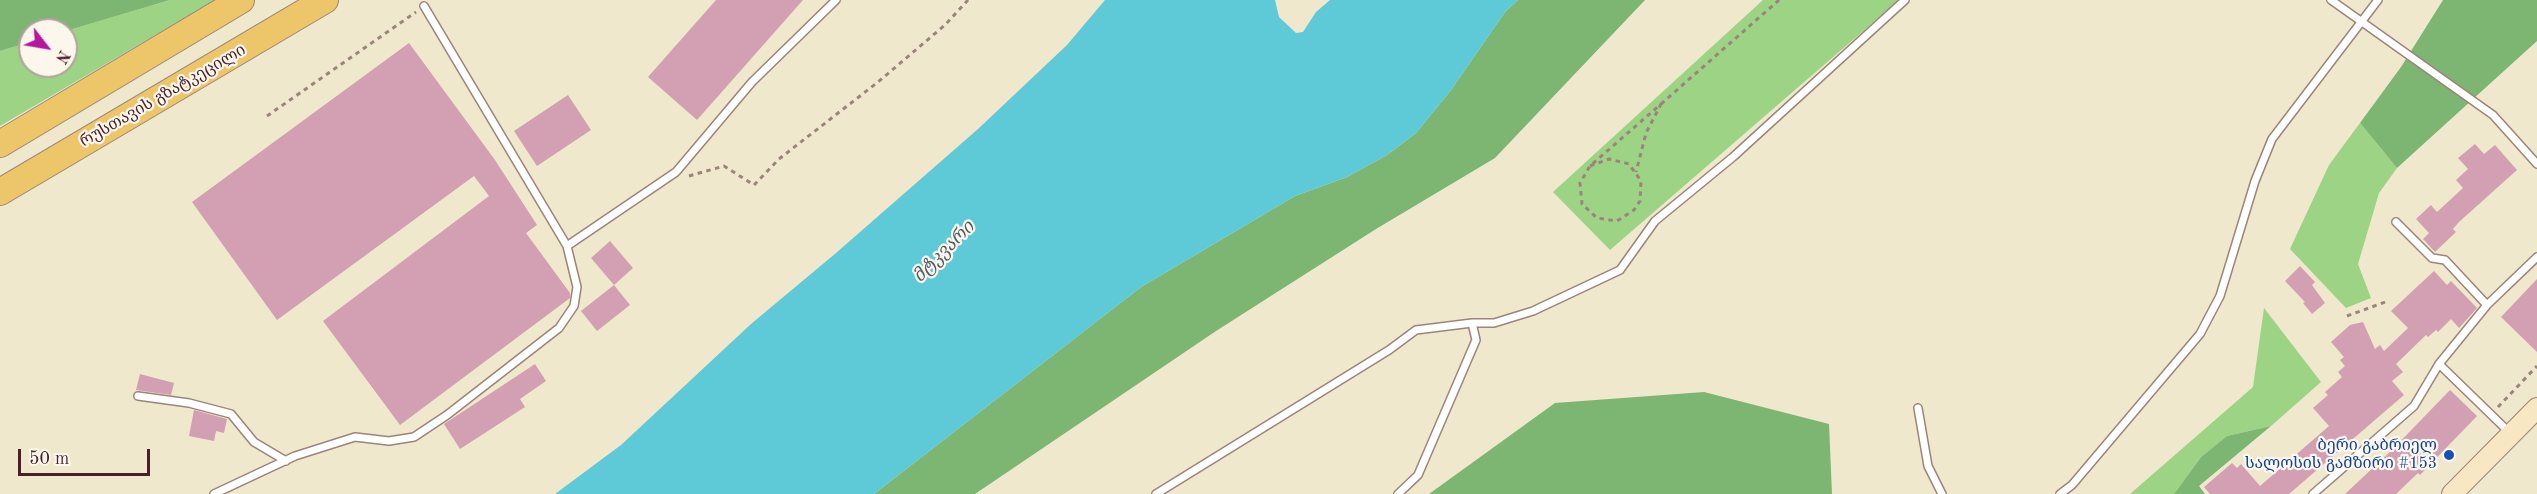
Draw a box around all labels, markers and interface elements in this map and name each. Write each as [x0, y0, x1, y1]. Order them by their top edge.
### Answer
north arrow [18, 18, 78, 78]
street label: რუსთავის გზატკეცილი [77, 41, 249, 151]
text: N [52, 47, 72, 66]
water label: მტკვარი [909, 217, 979, 287]
place label: ბერი გაბრიელ სალოსის გამზირი #153 [2245, 436, 2437, 474]
scale bar [21, 437, 153, 475]
marker: ბერი გაბრიელ სალოსის გამზირი #153 [2442, 448, 2456, 462]
text: 50 m [29, 450, 69, 468]

